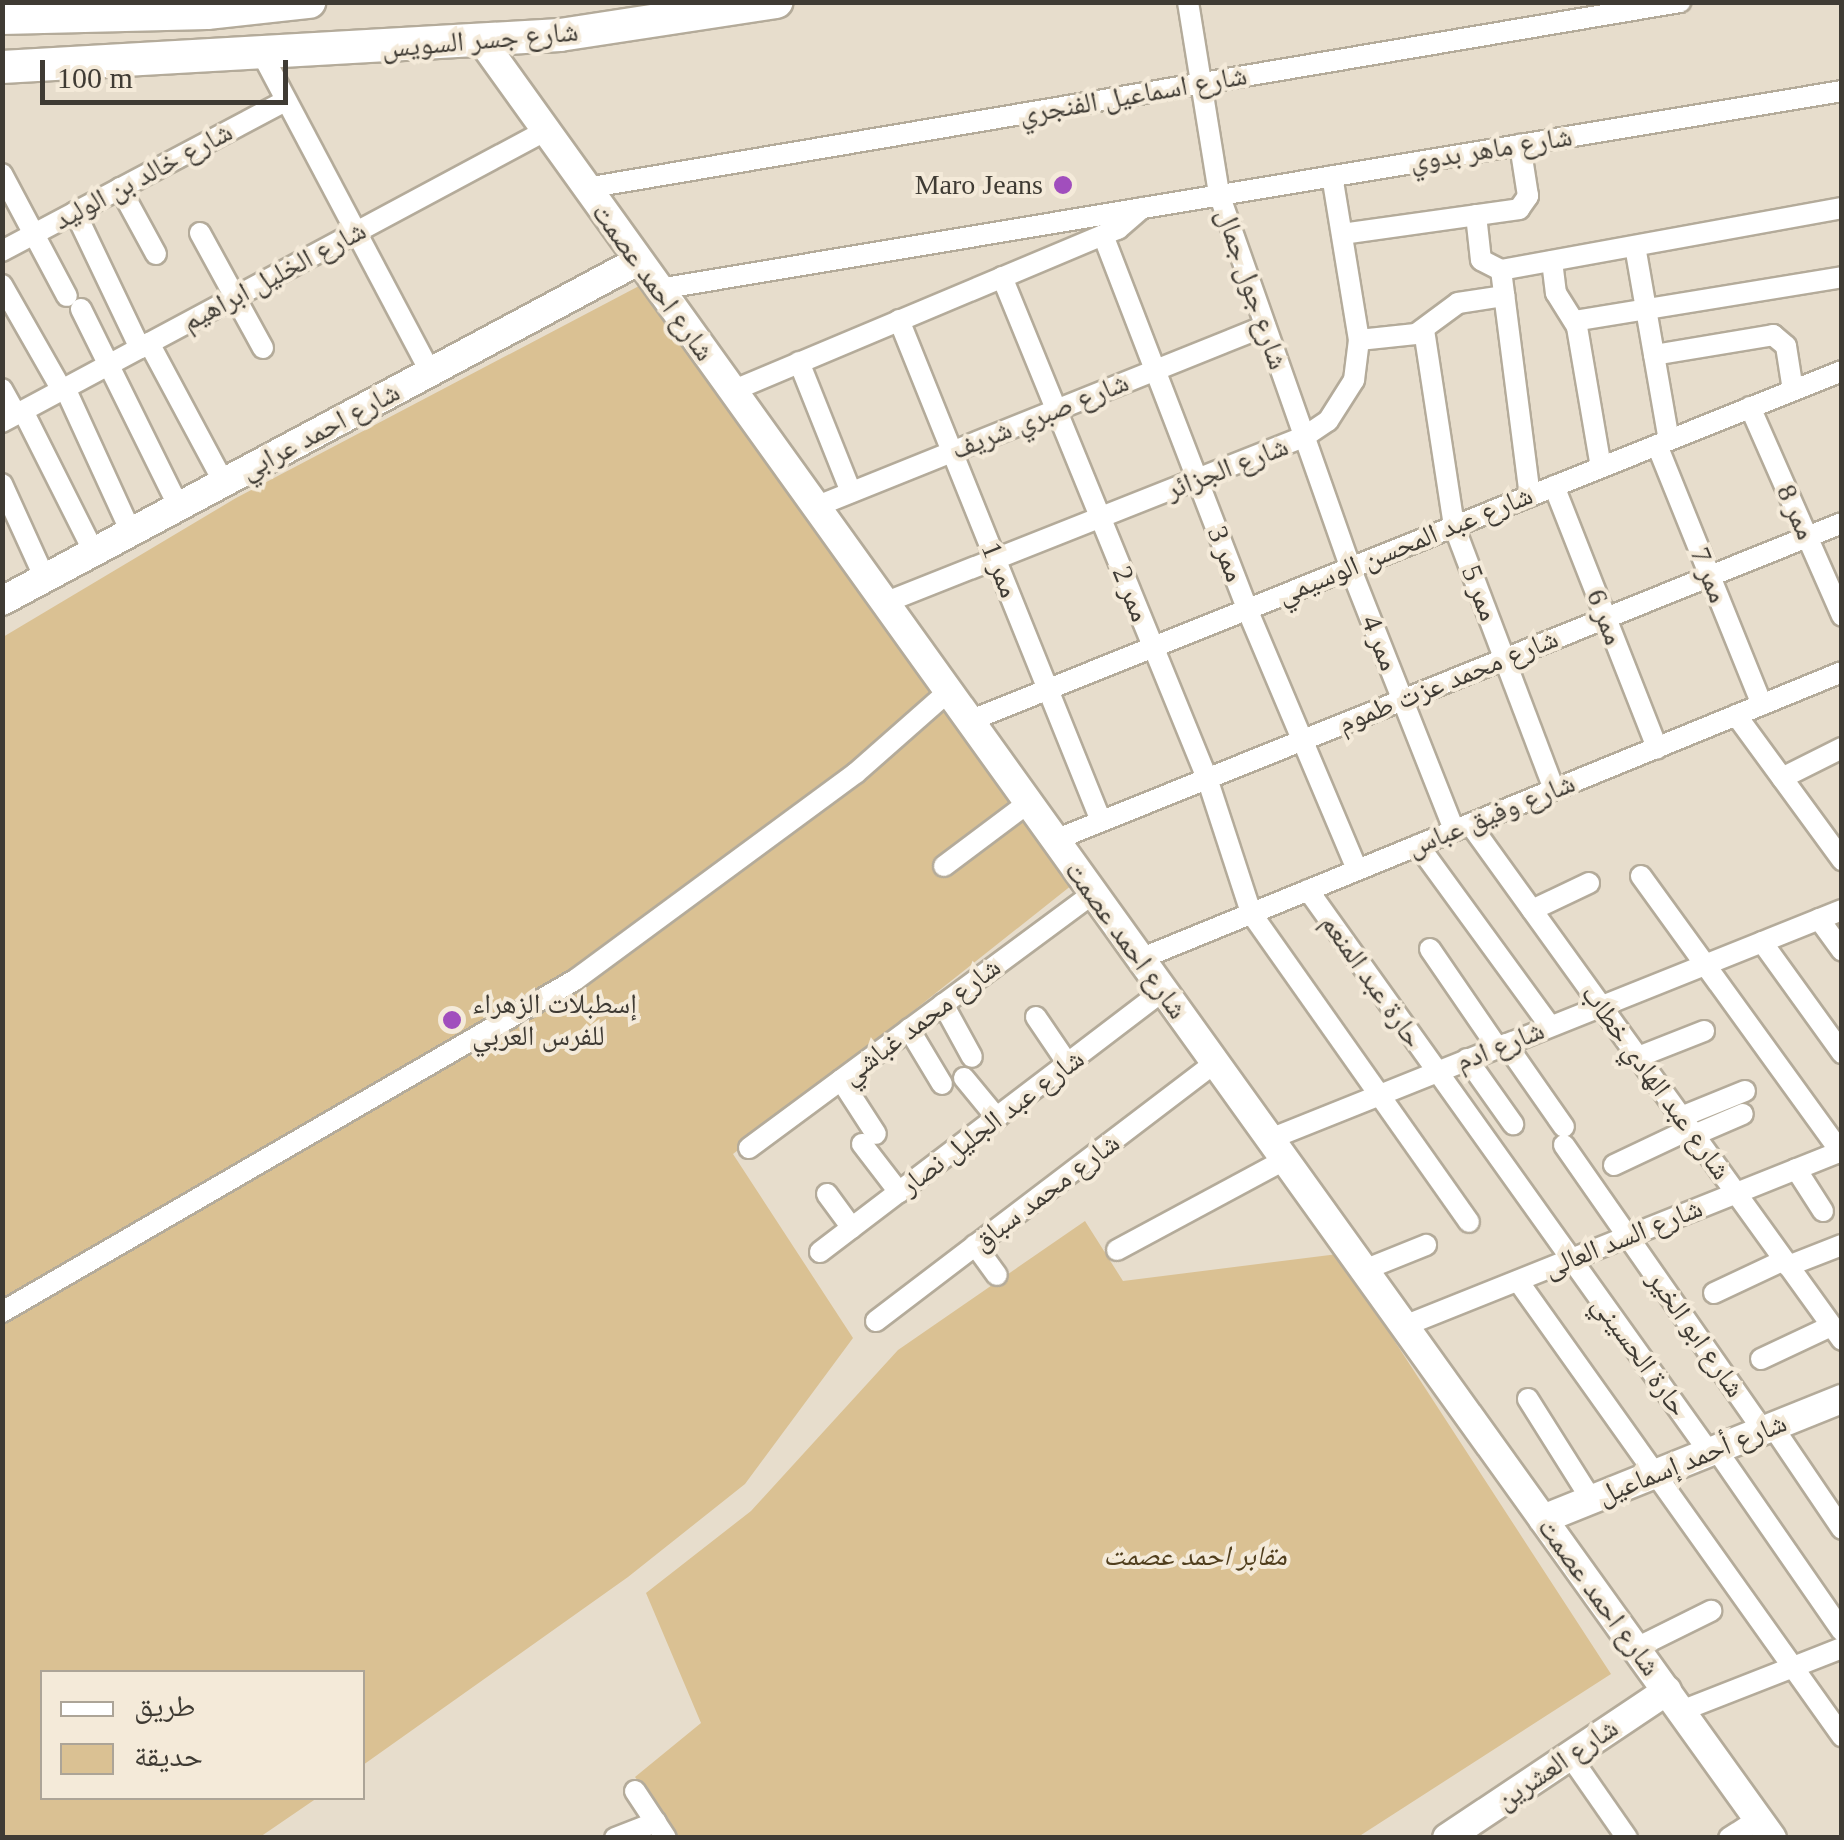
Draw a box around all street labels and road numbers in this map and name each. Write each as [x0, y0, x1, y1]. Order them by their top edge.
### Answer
street label: شارع جسر السويس [380, 15, 580, 65]
street label: شارع اسماعيل الفنجري [1017, 58, 1249, 132]
street label: شارع خالد بن الوليد [48, 115, 238, 237]
street label: شارع ماهر بدوي [1407, 120, 1575, 178]
street label: شارع احمد عصمت [584, 197, 722, 367]
street label: شارع جول جمال [1209, 204, 1295, 374]
street label: شارع الخليل ابراهيم [176, 213, 372, 339]
street label: شارع صبري شريف [946, 365, 1134, 467]
street label: شارع احمد عرابي [235, 375, 405, 487]
street label: شارع الجزائر [1161, 429, 1293, 507]
street label: شارع عبد المحسن الوسيمي [1272, 478, 1538, 612]
street label: ممر 8 [1769, 479, 1823, 545]
street label: ممر 3 [1200, 522, 1252, 586]
street label: ممر 1 [974, 537, 1026, 603]
street label: ممر 7 [1683, 542, 1735, 608]
street label: ممر 2 [1105, 561, 1157, 627]
street label: ممر 5 [1454, 561, 1506, 625]
street label: ممر 6 [1579, 585, 1631, 649]
street label: ممر 4 [1354, 610, 1406, 676]
street label: شارع محمد عزت طموم [1333, 622, 1563, 740]
street label: شارع وفيق عباس [1402, 766, 1580, 864]
street label: شارع احمد عصمت [1057, 855, 1195, 1025]
street label: حارة عبد المنعم [1314, 908, 1430, 1054]
street label: شارع محمد غباشي [835, 950, 1007, 1092]
street label: شارع عبد الهادي خطاب [1574, 978, 1738, 1186]
street label: شارع ادم [1451, 1013, 1549, 1079]
street label: شارع عبد الجليل نصار [893, 1042, 1091, 1202]
street label: شارع محمد سباق [966, 1126, 1126, 1258]
street label: شارع السد العالى [1539, 1191, 1707, 1285]
street label: شارع ابو الخير [1640, 1264, 1752, 1404]
street label: حارة الحسيني [1585, 1289, 1695, 1423]
street label: شارع أحمد إسماعيل [1593, 1406, 1791, 1512]
street label: شارع احمد عصمت [1530, 1512, 1668, 1682]
street label: شارع العشرين [1489, 1711, 1625, 1817]

